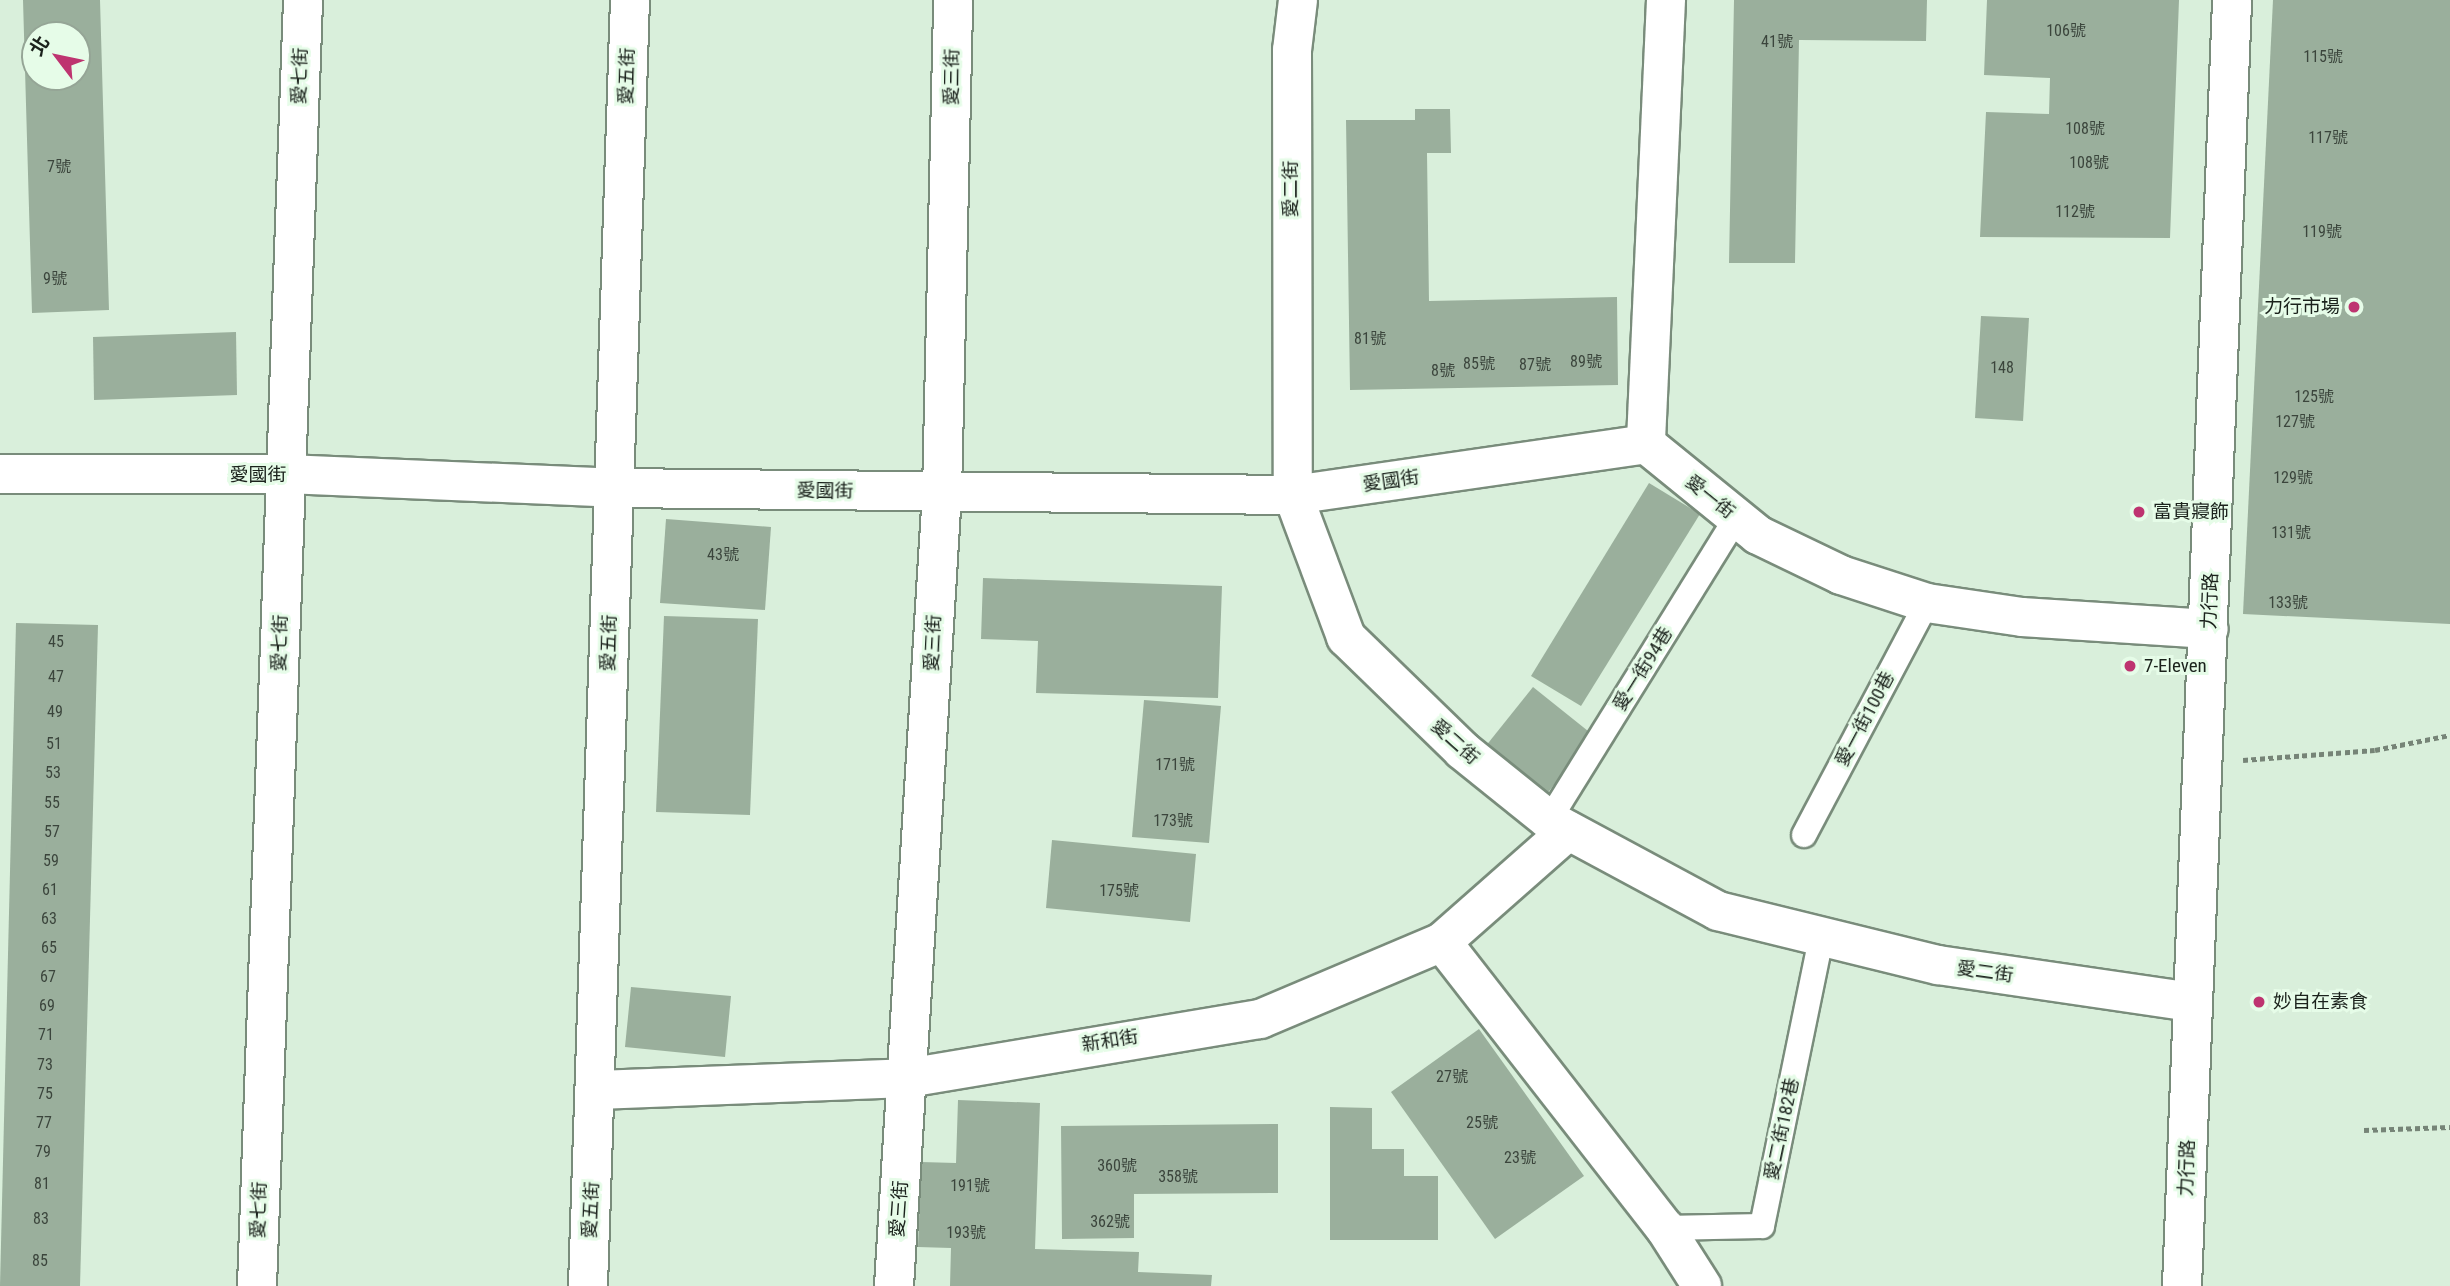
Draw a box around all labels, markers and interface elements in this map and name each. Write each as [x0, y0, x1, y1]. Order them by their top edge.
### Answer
north arrow [21, 21, 91, 91]
house number: 106號 [2046, 21, 2086, 41]
text: 北 [25, 32, 54, 60]
house number: 41號 [1761, 32, 1793, 52]
street label: 愛七街 [288, 47, 312, 105]
street label: 愛五街 [615, 47, 639, 105]
house number: 115號 [2303, 47, 2343, 67]
street label: 愛三街 [940, 48, 964, 106]
house number: 108號 [2065, 119, 2105, 139]
house number: 117號 [2308, 128, 2348, 148]
house number: 108號 [2069, 153, 2109, 173]
house number: 7號 [47, 157, 71, 177]
street label: 愛二街 [1280, 161, 1302, 217]
house number: 112號 [2055, 202, 2095, 222]
house number: 119號 [2302, 222, 2342, 242]
house number: 9號 [43, 269, 67, 289]
place label: 力行市場 [2264, 296, 2340, 318]
marker: 力行市場 [2346, 299, 2362, 315]
house number: 81號 [1354, 329, 1386, 349]
house number: 89號 [1570, 352, 1602, 372]
house number: 85號 [1463, 354, 1495, 374]
house number: 87號 [1519, 355, 1551, 375]
house number: 148 [1990, 358, 2014, 378]
house number: 8號 [1431, 361, 1455, 381]
house number: 125號 [2294, 387, 2334, 407]
house number: 127號 [2275, 412, 2315, 432]
street label: 愛國街 [230, 464, 286, 486]
street label: 愛國街 [1361, 466, 1421, 496]
house number: 129號 [2273, 468, 2313, 488]
street label: 愛一街 [1681, 470, 1739, 524]
street label: 愛國街 [796, 479, 854, 503]
place label: 富貴寢飾 [2153, 501, 2229, 523]
marker: 富貴寢飾 [2131, 504, 2147, 520]
house number: 131號 [2271, 523, 2311, 543]
house number: 43號 [707, 545, 739, 565]
street label: 力行路 [2198, 572, 2222, 630]
house number: 133號 [2268, 593, 2308, 613]
street label: 愛七街 [268, 614, 292, 672]
street label: 愛五街 [597, 614, 621, 672]
street label: 愛三街 [920, 614, 946, 672]
street label: 愛一街94巷 [1608, 623, 1678, 715]
house number: 45 [48, 632, 64, 652]
place label: 7-Eleven [2144, 655, 2207, 677]
marker: 7-Eleven [2122, 658, 2138, 674]
house number: 47 [48, 667, 64, 687]
street label: 愛一街100巷 [1830, 668, 1900, 770]
house number: 49 [47, 702, 63, 722]
street label: 愛二街 [1426, 714, 1484, 770]
house number: 51 [46, 734, 62, 754]
house number: 171號 [1155, 755, 1195, 775]
house number: 53 [45, 763, 61, 783]
house number: 55 [44, 793, 60, 813]
house number: 173號 [1153, 811, 1193, 831]
house number: 57 [44, 822, 60, 842]
house number: 59 [43, 851, 59, 871]
house number: 61 [42, 880, 58, 900]
house number: 175號 [1099, 881, 1139, 901]
house number: 63 [41, 909, 57, 929]
house number: 65 [41, 938, 57, 958]
street label: 愛二街 [1955, 957, 2015, 987]
house number: 67 [40, 967, 56, 987]
place label: 妙自在素食 [2273, 991, 2368, 1013]
marker: 妙自在素食 [2251, 994, 2267, 1010]
house number: 69 [39, 996, 55, 1016]
house number: 71 [38, 1025, 54, 1045]
street label: 新和街 [1080, 1025, 1140, 1057]
house number: 73 [37, 1055, 53, 1075]
house number: 27號 [1436, 1067, 1468, 1087]
street label: 愛二街182巷 [1760, 1076, 1804, 1182]
house number: 75 [37, 1084, 53, 1104]
house number: 77 [36, 1113, 52, 1133]
house number: 25號 [1466, 1113, 1498, 1133]
street label: 力行路 [2175, 1139, 2199, 1197]
house number: 79 [35, 1142, 51, 1162]
house number: 23號 [1504, 1148, 1536, 1168]
house number: 360號 [1097, 1156, 1137, 1176]
house number: 358號 [1158, 1167, 1198, 1187]
house number: 81 [34, 1174, 50, 1194]
house number: 191號 [950, 1176, 990, 1196]
street label: 愛三街 [886, 1180, 912, 1238]
street label: 愛七街 [247, 1181, 271, 1239]
street label: 愛五街 [578, 1181, 604, 1239]
house number: 83 [33, 1209, 49, 1229]
house number: 362號 [1090, 1212, 1130, 1232]
house number: 193號 [946, 1223, 986, 1243]
house number: 85 [32, 1251, 48, 1271]

